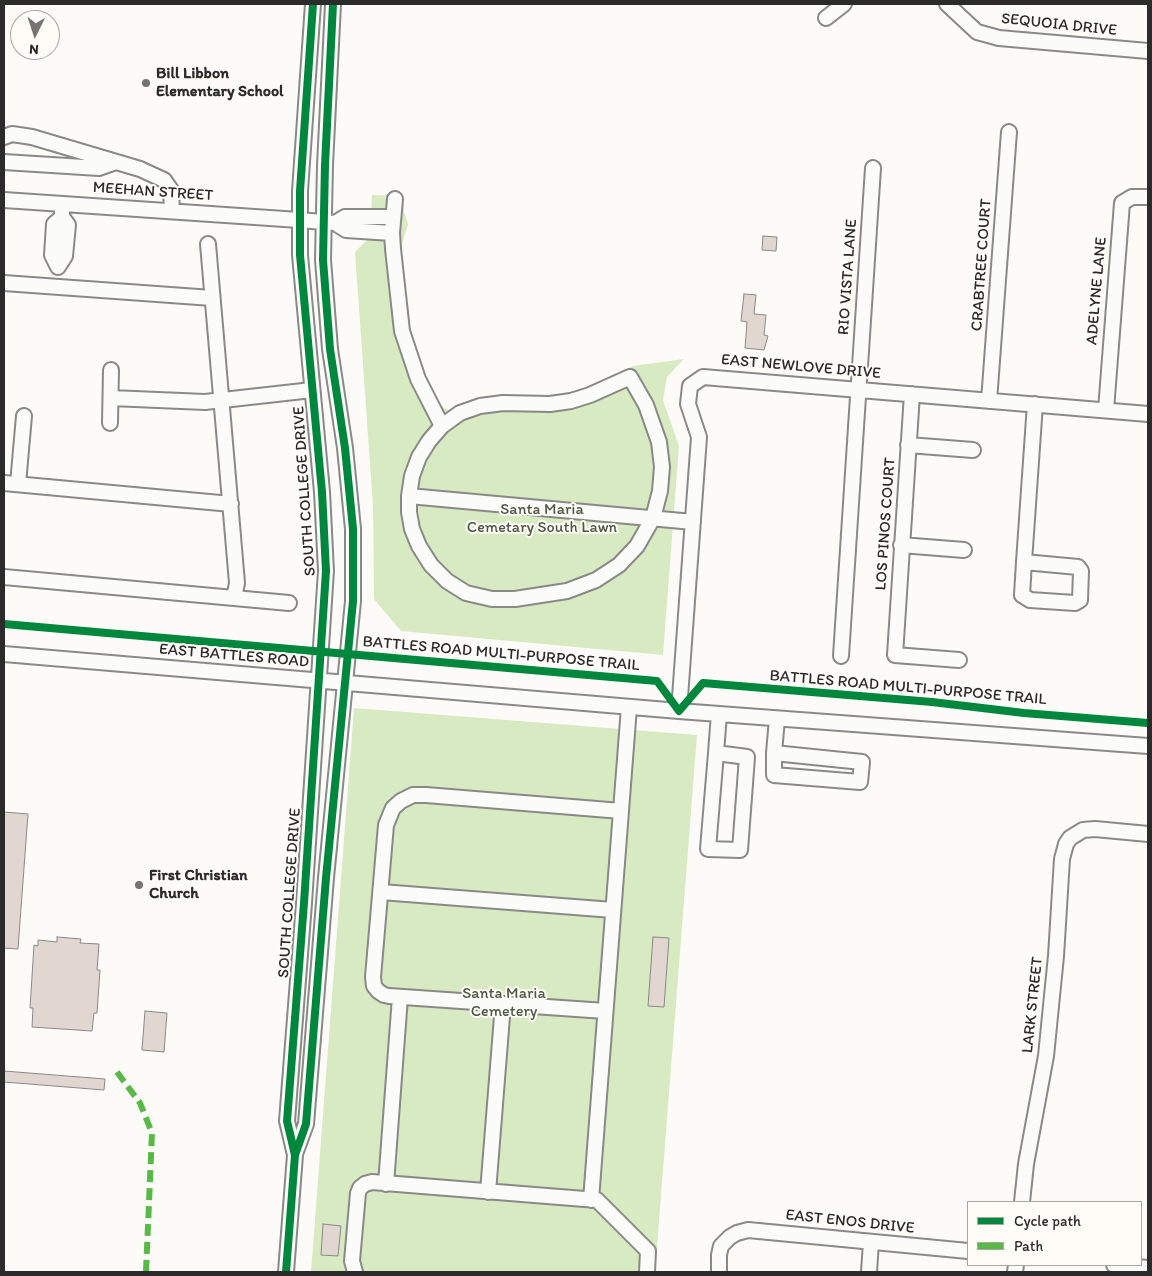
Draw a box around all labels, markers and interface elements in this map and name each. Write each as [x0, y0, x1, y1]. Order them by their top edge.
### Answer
street label: SEQUOIA DRIVE [1000, 9, 1118, 41]
north arrow [10, 10, 60, 60]
text: N [29, 41, 39, 58]
place label: Bill Libbon Elementary School [156, 64, 284, 102]
marker: Bill Libbon Elementary School [140, 77, 152, 89]
street label: MEEHAN STREET [92, 178, 214, 206]
street label: CRABTREE COURT [968, 198, 996, 332]
street label: RIO VISTA LANE [834, 218, 862, 336]
street label: ADELYNE LANE [1083, 236, 1111, 346]
street label: EAST NEWLOVE DRIVE [720, 350, 882, 384]
street label: SOUTH COLLEGE DRIVE [289, 405, 321, 577]
street label: LOS PINOS COURT [872, 457, 900, 591]
park label: Santa Maria Cemetary South Lawn [467, 500, 617, 538]
street label: BATTLES ROAD MULTI-PURPOSE TRAIL [362, 632, 640, 676]
street label: EAST BATTLES ROAD [158, 640, 310, 672]
street label: BATTLES ROAD MULTI-PURPOSE TRAIL [769, 666, 1047, 710]
street label: SOUTH COLLEGE DRIVE [274, 807, 306, 979]
place label: First Christian Church [149, 866, 248, 904]
marker: First Christian Church [133, 879, 145, 891]
street label: LARK STREET [1018, 956, 1048, 1054]
park label: Santa Maria Cemetery [462, 984, 546, 1022]
legend [967, 1201, 1142, 1266]
street label: EAST ENOS DRIVE [785, 1206, 915, 1238]
text: Cycle path [1014, 1212, 1081, 1230]
text: Path [1014, 1237, 1043, 1255]

